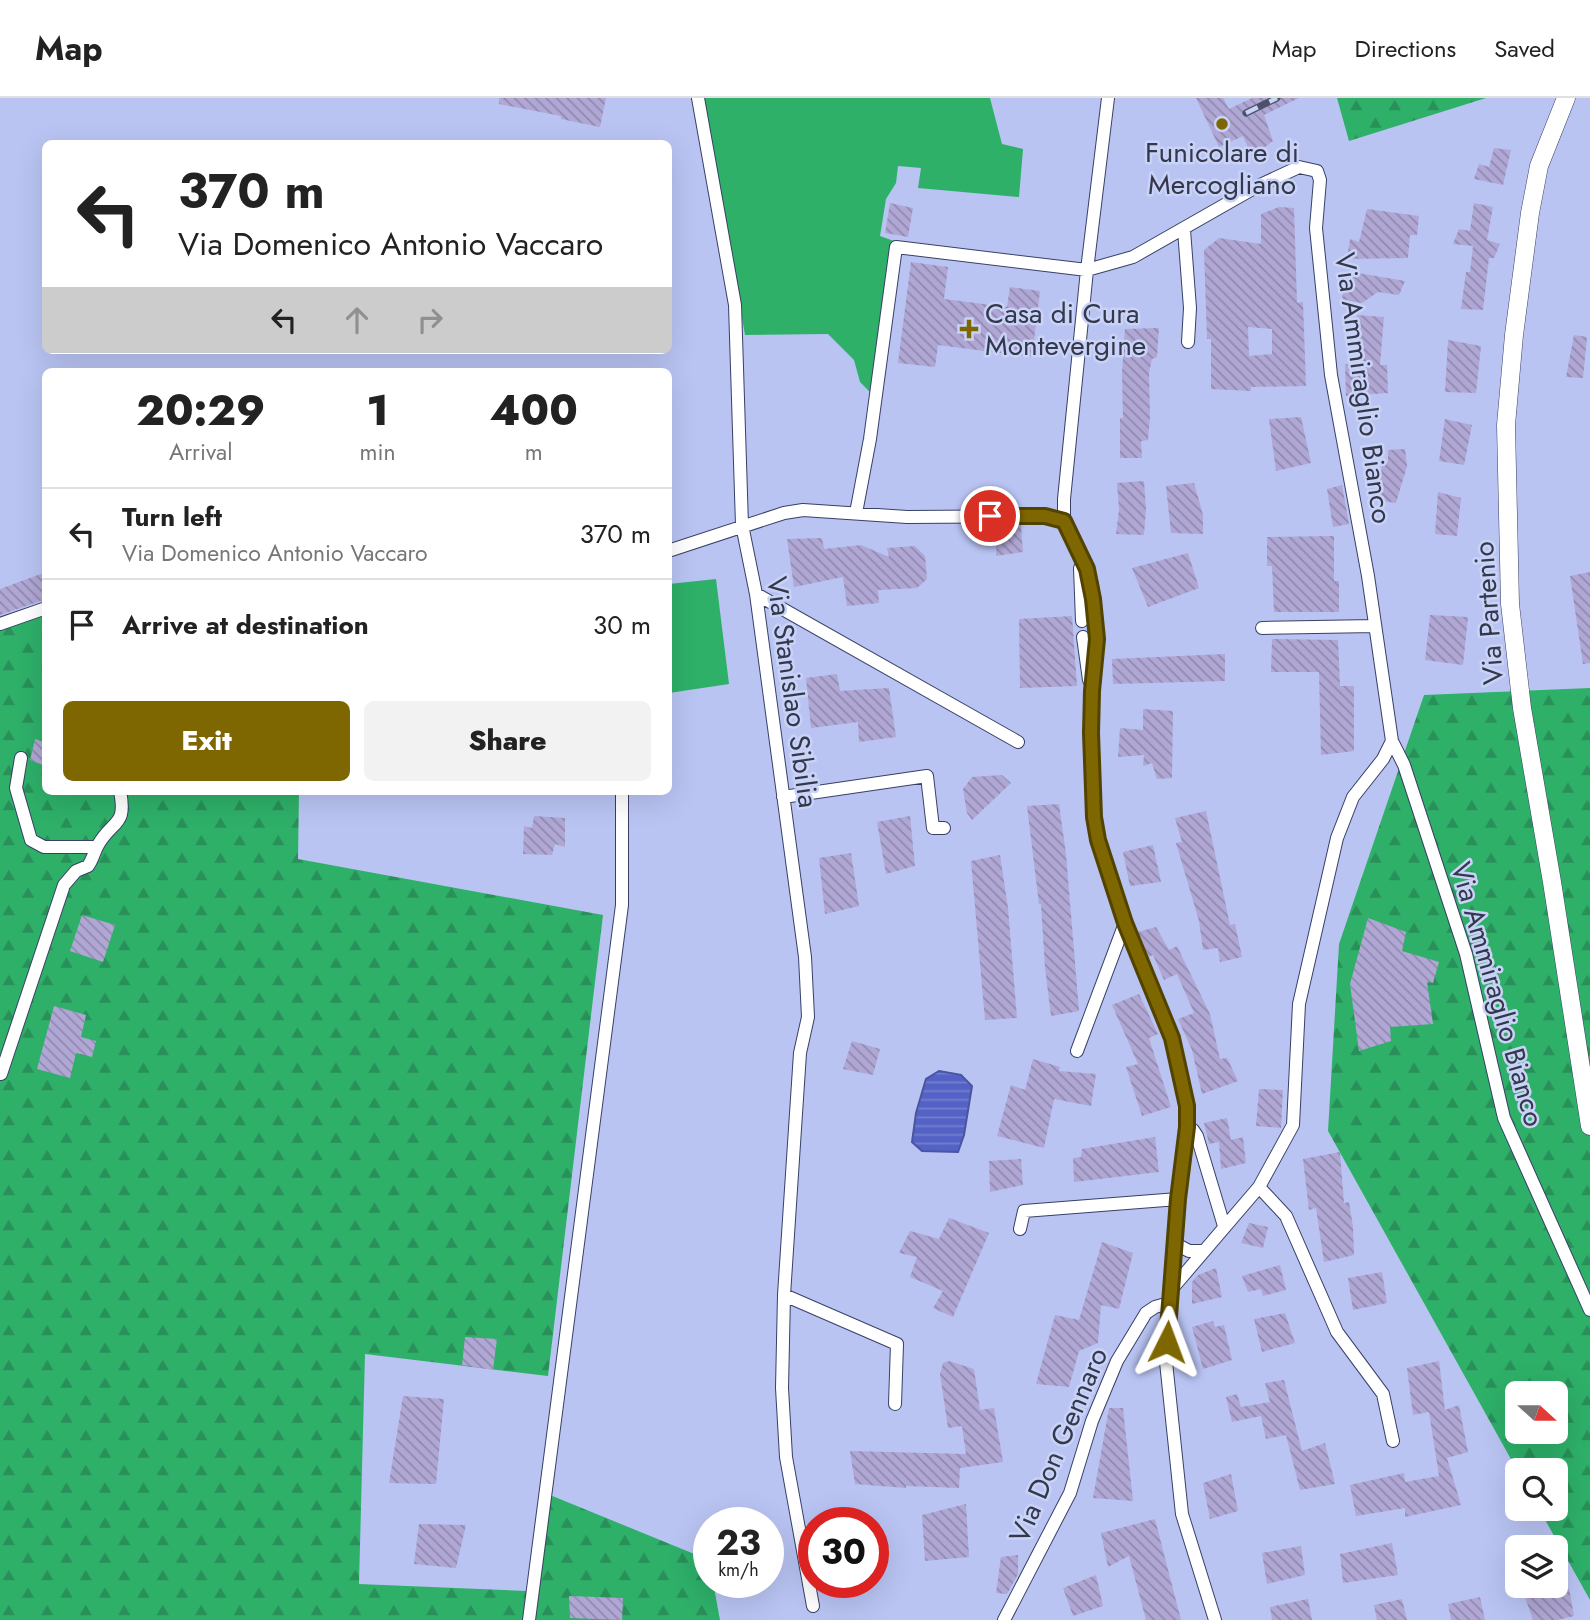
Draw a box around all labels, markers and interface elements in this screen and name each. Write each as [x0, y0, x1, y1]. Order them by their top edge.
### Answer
text: Map [35, 25, 103, 72]
text: Map [1272, 31, 1317, 66]
text: Directions [1355, 31, 1456, 66]
text: Saved [1494, 31, 1555, 66]
marker: Funicolare di Mercogliano [1214, 116, 1230, 132]
place label: Funicolare di Mercogliano [1145, 132, 1299, 205]
text: 370 m [178, 156, 325, 226]
icon: left [63, 168, 154, 259]
text: Via Domenico Antonio Vaccaro [178, 221, 603, 267]
street label: Via Ammiraglio Bianco [1324, 250, 1403, 526]
place label: Casa di Cura Montevergine [985, 293, 1146, 366]
icon: left [265, 301, 303, 339]
icon: ahead [338, 301, 376, 339]
icon: right [411, 301, 449, 339]
marker: Casa di Cura Montevergine [959, 319, 979, 339]
text: 20:29 [136, 380, 265, 441]
text: 1 [366, 380, 389, 441]
text: 400 [490, 380, 578, 441]
text: Arrival [169, 435, 232, 469]
text: min [360, 435, 396, 469]
text: m [525, 435, 543, 469]
pin [960, 486, 1020, 546]
icon: arrive [971, 497, 1009, 535]
text: Turn left [122, 498, 222, 536]
icon: left [63, 515, 101, 553]
text: 370 m [580, 515, 651, 553]
text: Via Domenico Antonio Vaccaro [122, 536, 428, 570]
street label: Via Partenio [1463, 540, 1514, 686]
street label: Via Stanislao Sibilia [756, 574, 829, 810]
icon: arrive [63, 606, 101, 644]
text: Arrive at destination [122, 606, 369, 644]
text: 30 m [593, 606, 651, 644]
button: Exit [63, 701, 350, 781]
button: Share [364, 701, 651, 781]
street label: Via Ammiraglio Bianco [1440, 857, 1555, 1131]
position arrow [1130, 1305, 1204, 1379]
street label: Via Don Gennaro [999, 1341, 1118, 1549]
north arrow [1505, 1381, 1568, 1444]
map controls [1505, 1381, 1568, 1598]
button: search [1505, 1458, 1568, 1521]
speed limit sign: 30 [798, 1507, 889, 1598]
text: 23 [716, 1518, 761, 1568]
button: layers [1505, 1535, 1568, 1598]
text: km/h [718, 1557, 759, 1583]

